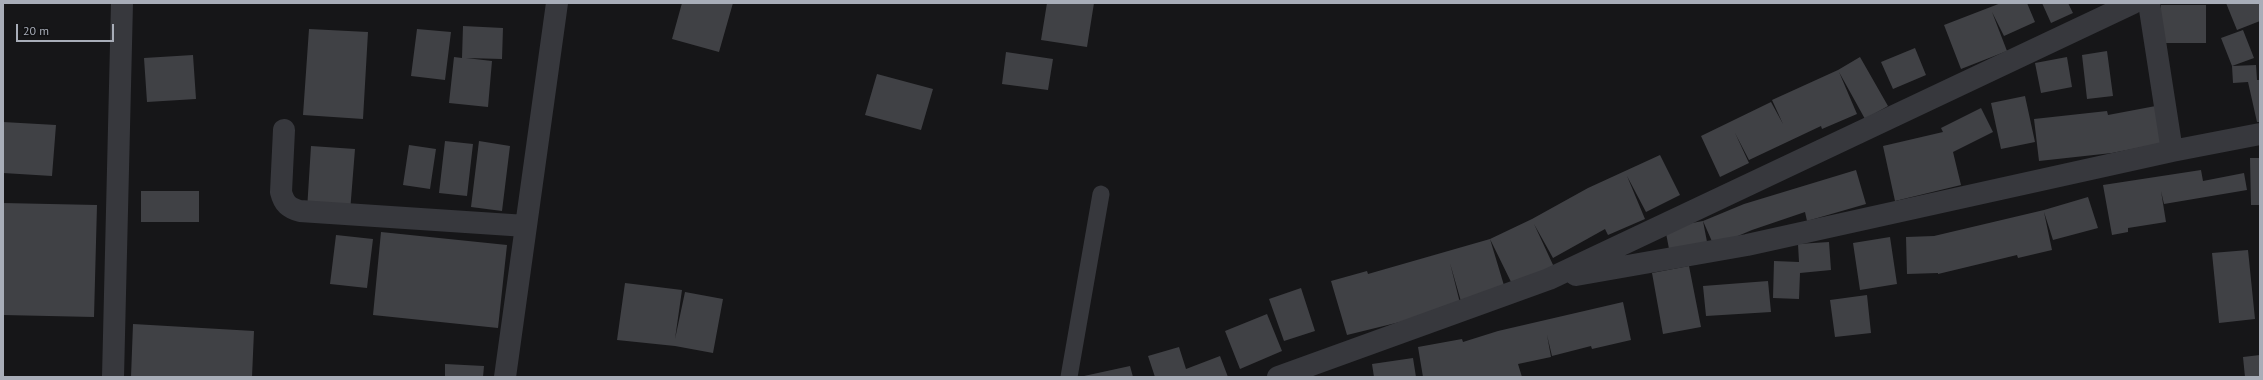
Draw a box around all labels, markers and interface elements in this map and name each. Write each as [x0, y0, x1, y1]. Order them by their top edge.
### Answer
scale bar [18, 16, 116, 42]
text: 20 m [23, 23, 49, 38]

